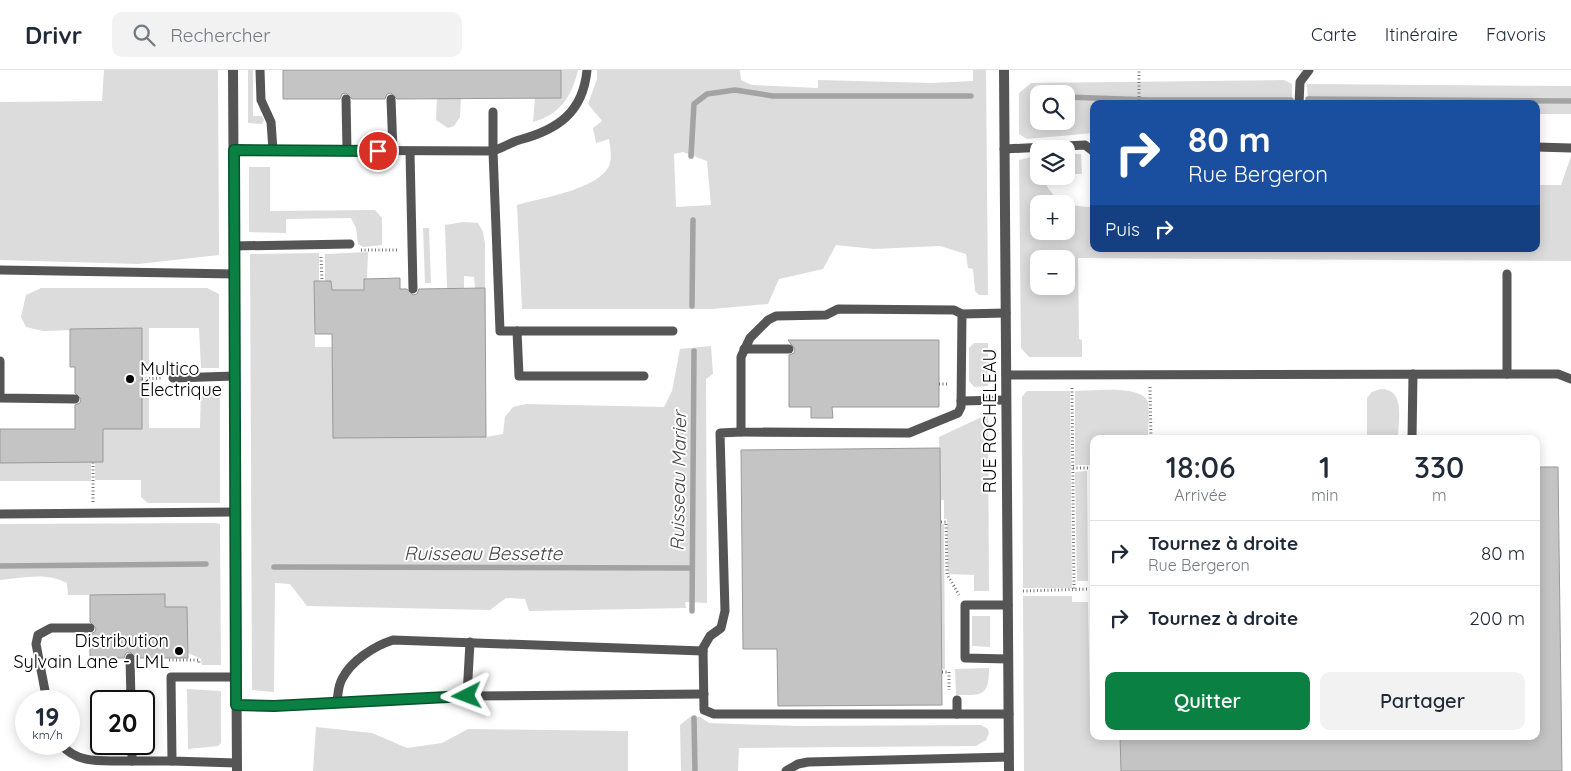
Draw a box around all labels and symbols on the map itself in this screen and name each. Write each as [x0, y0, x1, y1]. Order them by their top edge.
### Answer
pin [357, 130, 399, 172]
street label: RUE ROCHELEAU [978, 349, 1001, 493]
place label: Multico Électrique [140, 357, 222, 401]
marker: Multico Électrique [124, 373, 136, 385]
water label: Ruisseau Marier [665, 408, 691, 551]
water label: Ruisseau Bessette [404, 541, 564, 565]
place label: Distribution Sylvain Lane - LML [13, 629, 169, 673]
marker: Distribution Sylvain Lane - LML [173, 645, 185, 657]
position arrow [440, 669, 492, 721]
speed limit sign: 20 [90, 690, 155, 755]

